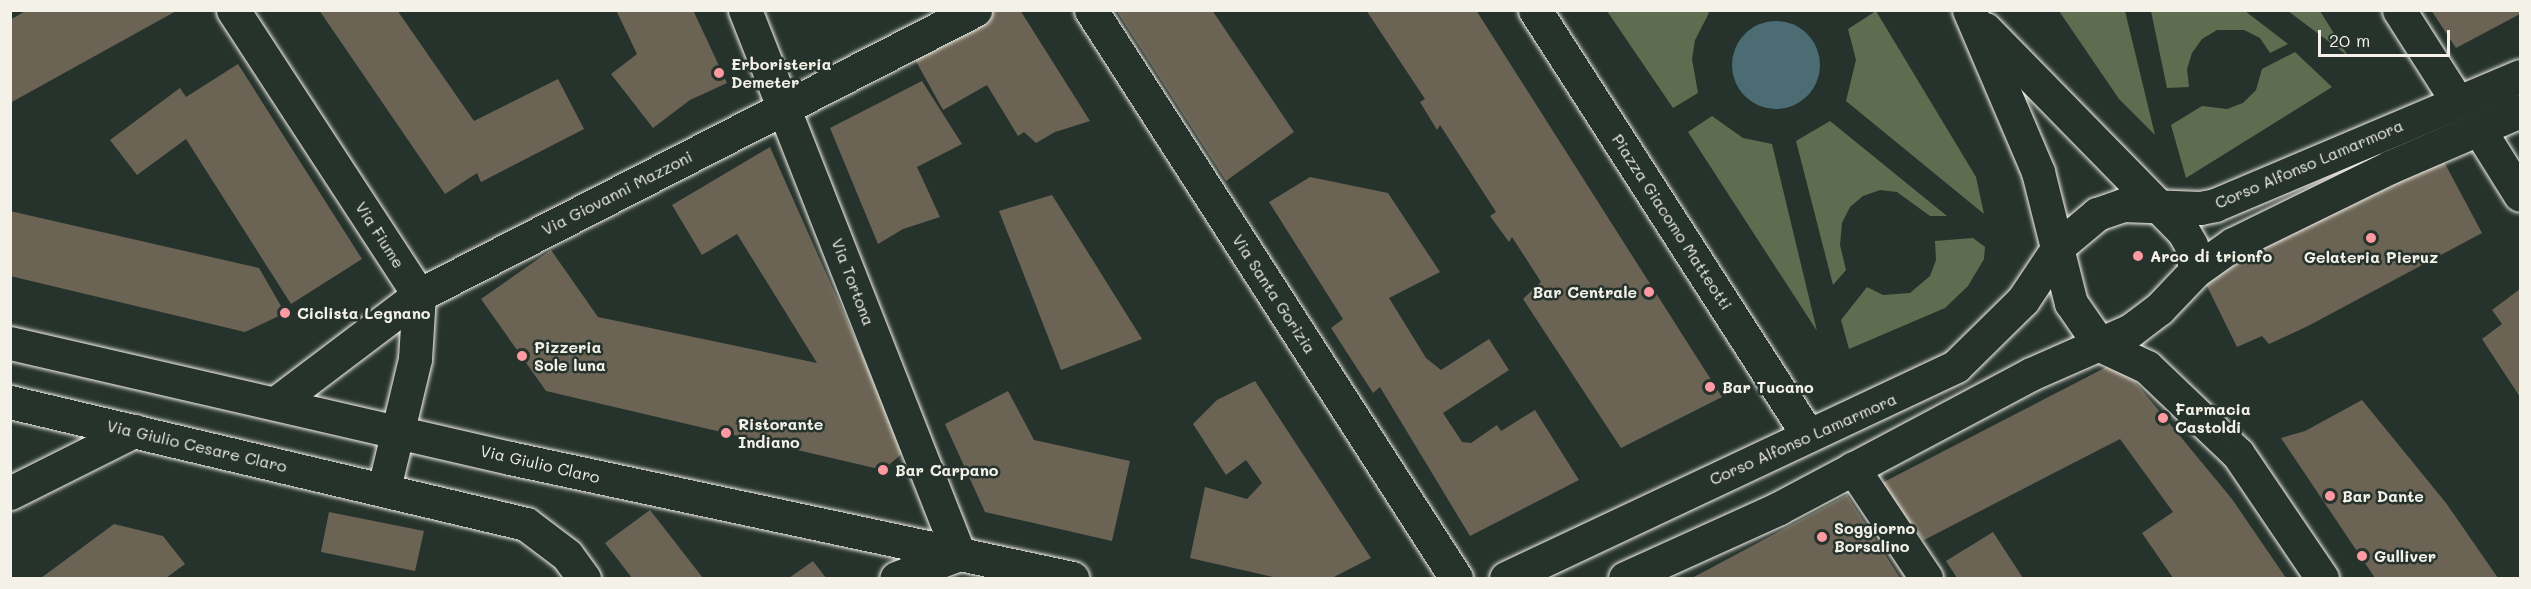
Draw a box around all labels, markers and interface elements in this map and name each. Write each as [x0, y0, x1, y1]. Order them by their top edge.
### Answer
scale bar [2321, 18, 2453, 56]
text: 20 m [2329, 28, 2370, 52]
place label: Erboristeria Demeter [731, 54, 831, 92]
marker: Erboristeria Demeter [712, 66, 726, 80]
street label: Corso Alfonso Lamarmora [2212, 116, 2406, 212]
street label: Piazza Giacomo Matteotti [1608, 131, 1736, 313]
street label: Via Giovanni Mazzoni [538, 147, 696, 239]
street label: Via Fiume [351, 198, 409, 272]
street label: Via Santa Gorizia [1228, 231, 1320, 357]
marker: Gelateria Pieruz [2364, 231, 2378, 245]
street label: Via Tortona [828, 236, 878, 328]
place label: Arco di trionfo [2150, 246, 2272, 266]
place label: Gelateria Pieruz [2304, 247, 2438, 267]
marker: Arco di trionfo [2131, 249, 2145, 263]
place label: Bar Centrale [1533, 282, 1637, 302]
marker: Bar Centrale [1642, 285, 1656, 299]
place label: Ciclista Legnano [297, 303, 431, 323]
marker: Ciclista Legnano [278, 306, 292, 320]
place label: Pizzeria Sole luna [534, 337, 606, 375]
marker: Pizzeria Sole luna [515, 349, 529, 363]
place label: Bar Tucano [1722, 377, 1814, 397]
marker: Bar Tucano [1703, 380, 1717, 394]
street label: Corso Alfonso Lamarmora [1706, 389, 1900, 489]
place label: Farmacia Castoldi [2175, 399, 2251, 437]
marker: Farmacia Castoldi [2156, 411, 2170, 425]
place label: Ristorante Indiano [738, 414, 823, 452]
street label: Via Giulio Cesare Claro [105, 416, 289, 476]
marker: Ristorante Indiano [719, 426, 733, 440]
street label: Via Giulio Claro [478, 441, 602, 487]
place label: Bar Carpano [895, 460, 999, 480]
marker: Bar Carpano [876, 463, 890, 477]
place label: Bar Dante [2342, 486, 2424, 506]
marker: Bar Dante [2323, 489, 2337, 503]
place label: Soggiorno Borsalino [1834, 518, 1915, 556]
marker: Soggiorno Borsalino [1815, 530, 1829, 544]
place label: Gulliver [2374, 546, 2436, 566]
marker: Gulliver [2355, 549, 2369, 563]

